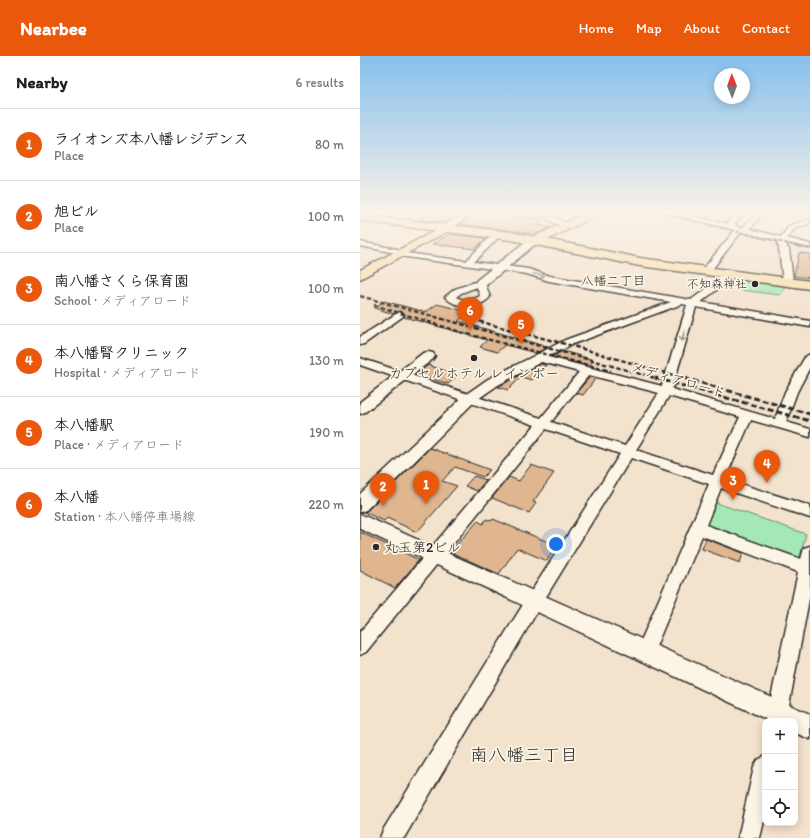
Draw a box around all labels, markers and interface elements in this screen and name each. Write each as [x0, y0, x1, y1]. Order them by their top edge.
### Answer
text: Nearbee [20, 17, 87, 40]
text: Home [579, 20, 614, 37]
text: Map [636, 20, 662, 37]
text: About [684, 20, 720, 37]
text: Contact [742, 20, 790, 37]
north arrow [714, 68, 750, 104]
text: Nearby [16, 72, 68, 92]
text: 6 results [296, 75, 344, 90]
text: ライオンズ本八幡レジデンス [54, 130, 248, 148]
text: 1 [26, 137, 32, 152]
text: 80 m [315, 137, 344, 152]
text: Place [54, 148, 84, 163]
text: 旭ビル [54, 202, 99, 220]
text: 2 [26, 209, 32, 224]
text: 100 m [308, 209, 344, 224]
text: Place [54, 220, 84, 235]
text: 南八幡さくら保育園 [54, 272, 189, 290]
one-way arrow [533, 272, 546, 279]
district label: 八幡二丁目 [580, 273, 646, 288]
place label: 不知森神社 [687, 277, 747, 291]
marker: 不知森神社 [750, 279, 760, 289]
text: 3 [25, 281, 33, 296]
text: 100 m [308, 281, 344, 296]
text: School · メディアロード [54, 293, 191, 308]
pin: 6 [457, 297, 483, 330]
pin: 5 [508, 311, 534, 344]
one-way arrow [679, 329, 686, 342]
text: 本八幡腎クリニック [54, 344, 189, 362]
text: 4 [25, 353, 33, 368]
text: 130 m [309, 353, 344, 368]
marker: カプセルホテル レインボー [469, 353, 479, 363]
street label: メディアロード [629, 358, 727, 402]
text: Hospital · メディアロード [54, 365, 200, 380]
place label: カプセルホテル レインボー [389, 365, 559, 382]
text: 本八幡駅 [54, 416, 114, 434]
text: 5 [26, 425, 32, 440]
text: 190 m [309, 425, 344, 440]
text: Place · メディアロード [54, 437, 184, 452]
pin: 4 [754, 450, 780, 483]
pin: 3 [720, 467, 746, 500]
pin: 1 [413, 471, 439, 504]
pin: 2 [370, 473, 396, 506]
text: 本八幡 [54, 488, 99, 506]
text: 6 [26, 497, 32, 512]
text: 220 m [308, 497, 344, 512]
text: Station · 本八幡停車場線 [54, 509, 195, 524]
your location [546, 534, 566, 554]
place label: 丸玉第2ビル [384, 539, 461, 556]
marker: 丸玉第2ビル [371, 542, 381, 552]
map controls [762, 718, 798, 826]
button: + [762, 718, 798, 754]
district label: 南八幡三丁目 [470, 744, 578, 766]
button: − [762, 754, 798, 790]
button: locate [762, 790, 798, 826]

